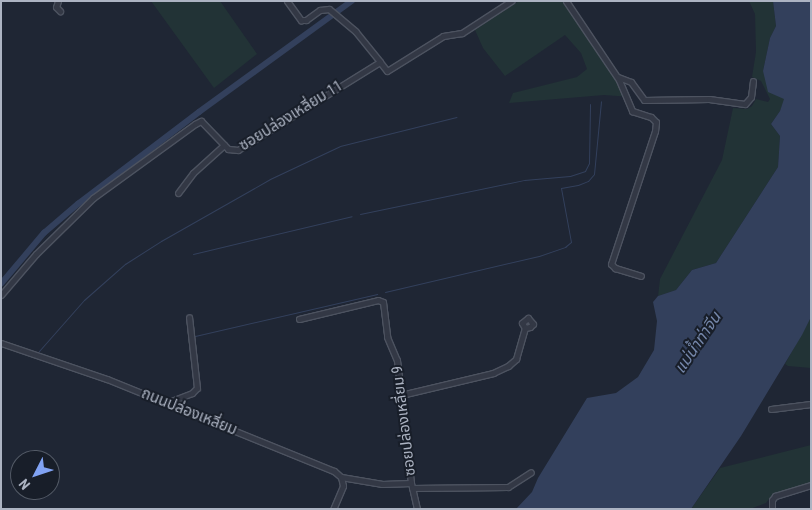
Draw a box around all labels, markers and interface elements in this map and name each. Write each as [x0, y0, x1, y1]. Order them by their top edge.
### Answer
street label: ซอยปล่องเหลี่ยม 11 [236, 77, 346, 155]
water label: แม่น้ำท่าจีน [671, 309, 725, 377]
street label: ซอยปล่องเหลี่ยม 9 [388, 365, 420, 477]
street label: ถนนปล่องเหลี่ยม [139, 385, 239, 439]
north arrow [10, 450, 60, 500]
text: N [16, 476, 33, 493]

